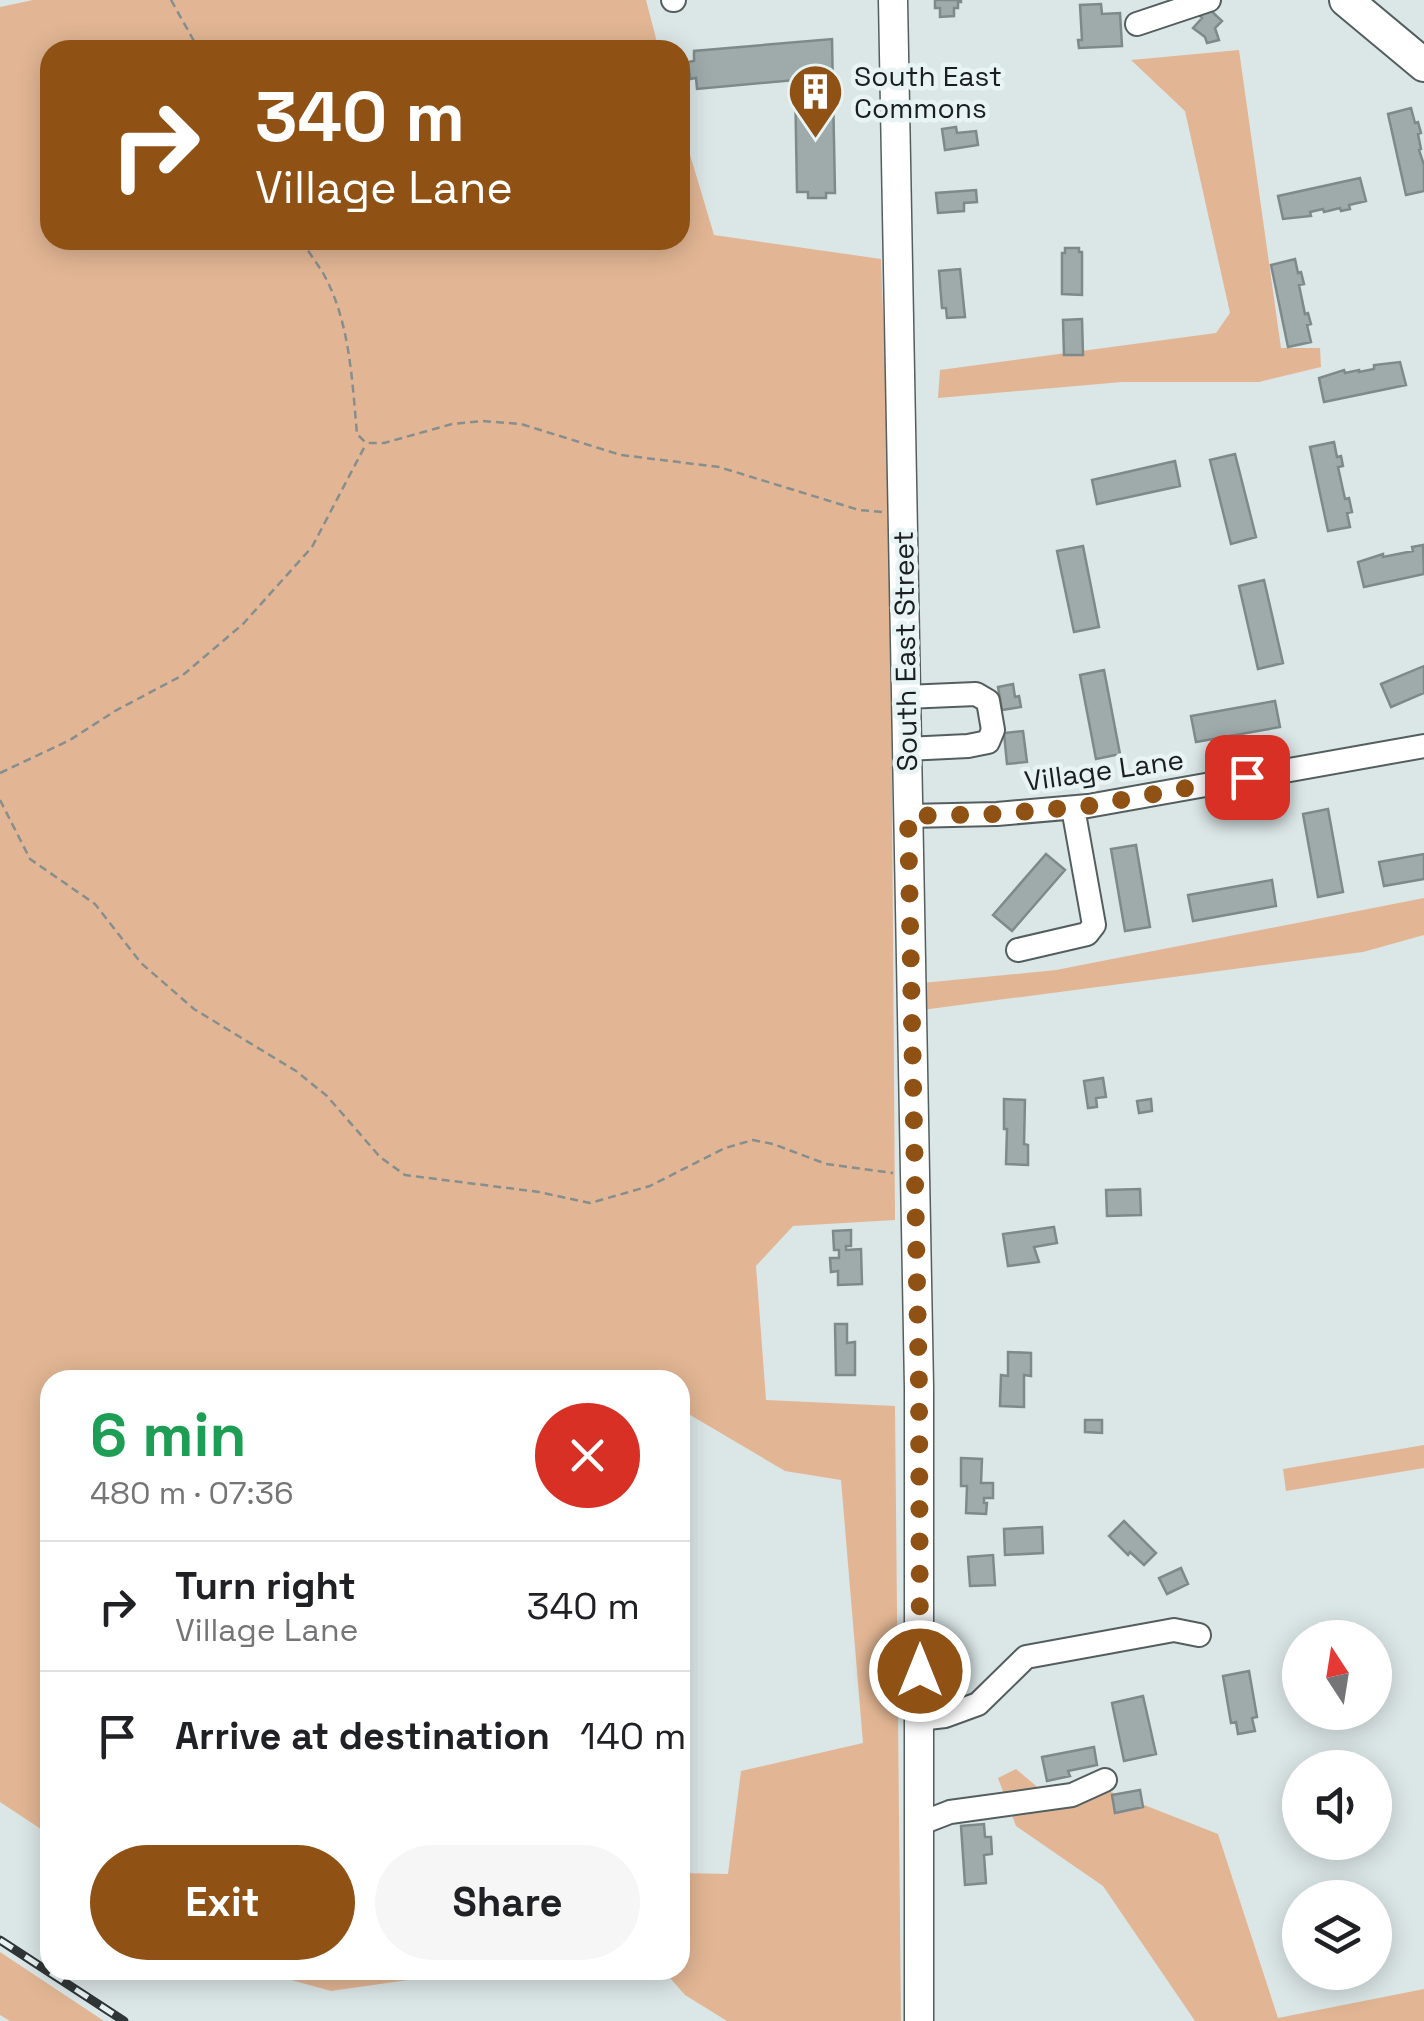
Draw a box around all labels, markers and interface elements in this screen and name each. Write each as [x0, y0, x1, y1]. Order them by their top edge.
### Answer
place label: South East Commons [854, 58, 1002, 126]
building icon: South East Commons [785, 62, 845, 141]
text: 340 m [255, 72, 465, 161]
icon: right [90, 80, 220, 210]
text: Village Lane [255, 159, 513, 216]
street label: South East Street [885, 530, 925, 772]
pin [1205, 735, 1290, 820]
street label: Village Lane [1022, 741, 1186, 799]
icon: arrive [1220, 750, 1275, 805]
text: 6 min [90, 1397, 246, 1474]
button: close [535, 1403, 640, 1508]
text: 480 m · 07:36 [90, 1473, 294, 1513]
text: Turn right [175, 1562, 356, 1610]
icon: right [90, 1579, 145, 1634]
text: 340 m [526, 1582, 640, 1630]
text: Village Lane [175, 1610, 358, 1650]
position arrow [868, 1619, 972, 1723]
north arrow [1282, 1620, 1392, 1730]
map controls [1282, 1620, 1392, 1990]
icon: arrive [90, 1709, 145, 1764]
text: Arrive at destination [175, 1712, 550, 1760]
text: 140 m [580, 1712, 686, 1760]
button: sound [1282, 1750, 1392, 1860]
button: Exit [90, 1845, 355, 1960]
button: Share [375, 1845, 640, 1960]
button: layers [1282, 1880, 1392, 1990]

